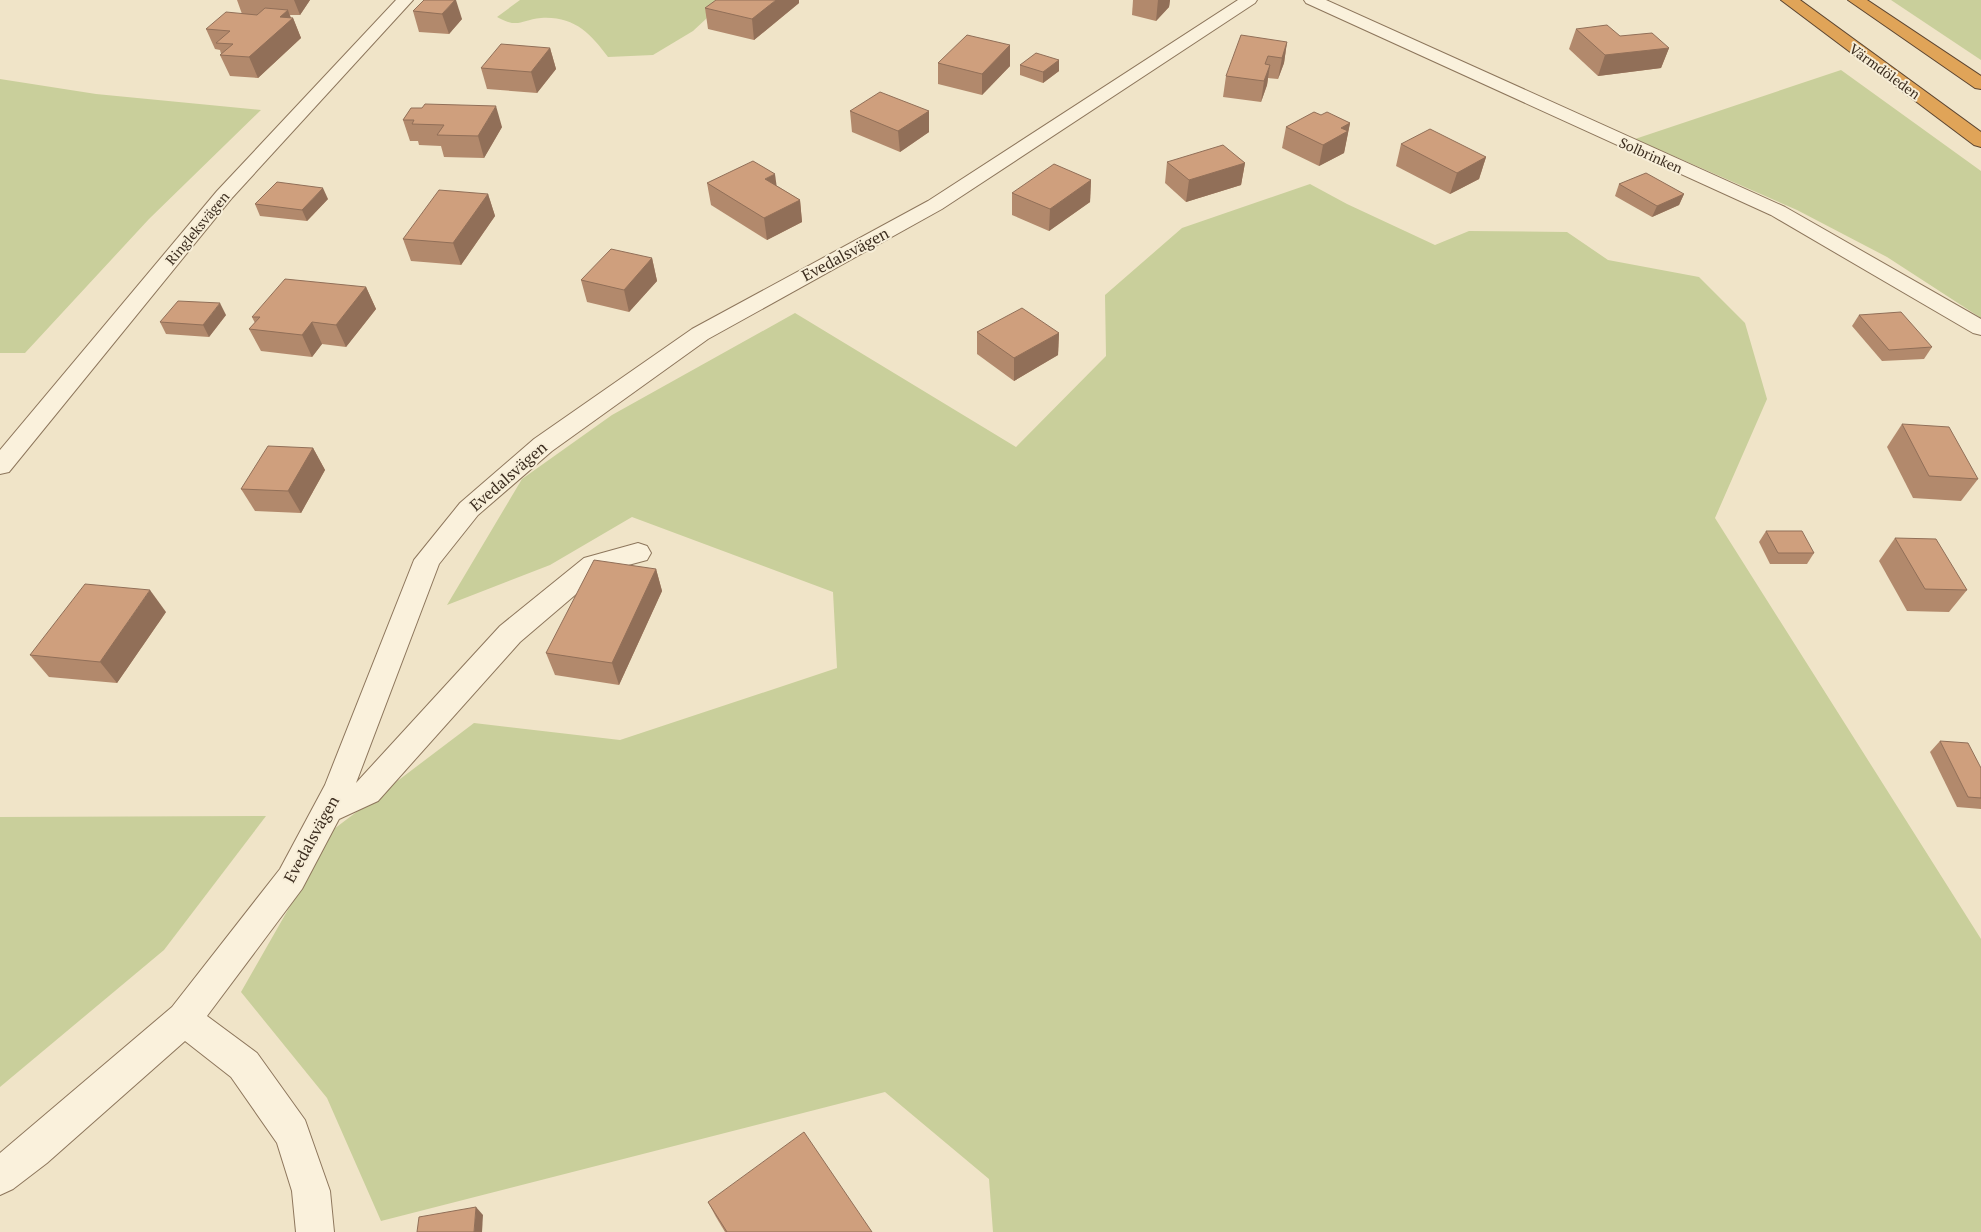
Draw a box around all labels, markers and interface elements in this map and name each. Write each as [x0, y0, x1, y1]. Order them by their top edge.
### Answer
street label: Värmdöleden [1846, 39, 1925, 104]
street label: Solbrinken [1616, 133, 1686, 178]
street label: Ringleksvägen [161, 187, 234, 269]
street label: Evedalsvägen [797, 222, 893, 286]
street label: Evedalsvägen [465, 436, 552, 516]
street label: Evedalsvägen [278, 791, 344, 886]

